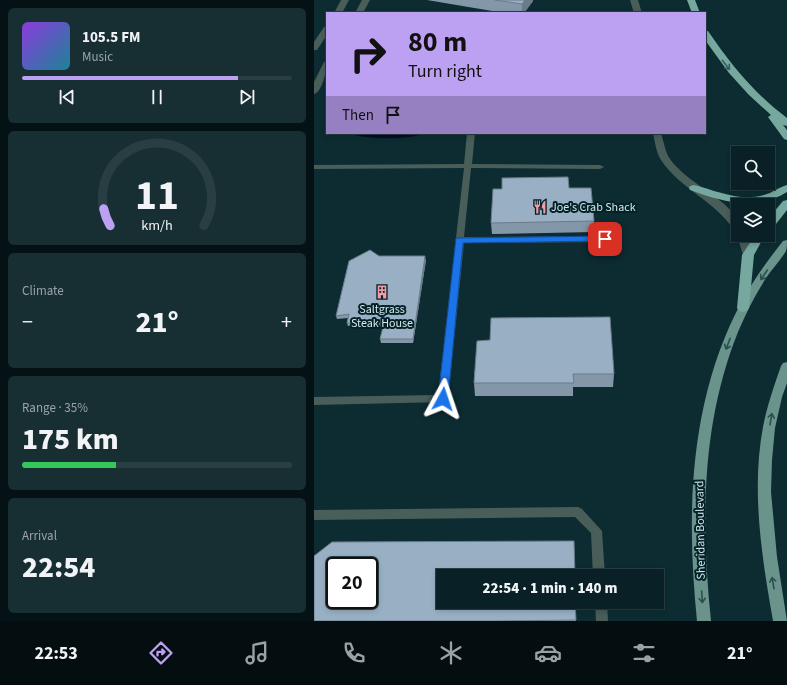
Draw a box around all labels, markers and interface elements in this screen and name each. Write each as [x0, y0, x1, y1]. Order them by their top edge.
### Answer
text: 80 m [408, 22, 467, 62]
text: 105.5 FM [82, 27, 140, 48]
icon: right [342, 28, 394, 80]
text: Music [82, 48, 113, 66]
text: Turn right [408, 59, 482, 84]
one-way arrow [722, 60, 731, 71]
icon: previous [56, 86, 78, 108]
icon: pause [146, 86, 168, 108]
icon: next [236, 86, 258, 108]
icon: arrive [382, 104, 404, 126]
text: Then [342, 105, 374, 126]
map controls [731, 146, 775, 242]
button: search [731, 146, 775, 190]
text: 11 [135, 166, 179, 226]
button: layers [731, 198, 775, 242]
restaurant icon: Joe's Crab Shack [532, 199, 548, 215]
place label: Joe's Crab Shack [551, 199, 636, 216]
text: km/h [141, 214, 173, 235]
pin [588, 222, 622, 256]
icon: arrive [594, 228, 616, 250]
one-way arrow [760, 269, 768, 280]
text: Climate [22, 282, 64, 300]
building icon: Saltgrass Steak House [374, 284, 390, 300]
text: 21° [135, 301, 179, 344]
place label: Saltgrass Steak House [351, 301, 413, 332]
text: − [22, 306, 33, 338]
text: + [281, 306, 292, 338]
one-way arrow [724, 338, 732, 350]
position arrow [422, 378, 464, 420]
text: Range · 35% [22, 399, 88, 417]
one-way arrow [768, 413, 776, 426]
text: 175 km [22, 418, 119, 461]
street label: Sheridan Boulevard [691, 480, 710, 580]
text: Arrival [22, 527, 57, 545]
text: 22:54 [22, 546, 95, 589]
speed limit sign: 20 [326, 557, 378, 609]
one-way arrow [769, 577, 777, 590]
text: 22:54 · 1 min · 140 m [483, 578, 617, 599]
one-way arrow [698, 590, 705, 603]
icon: directions [147, 639, 175, 667]
icon: music [243, 639, 271, 667]
icon: phone [340, 639, 368, 667]
icon: climate [437, 639, 465, 667]
icon: car [534, 639, 562, 667]
icon: filters [630, 639, 658, 667]
text: 22:53 [34, 641, 78, 666]
text: 21° [727, 641, 753, 666]

